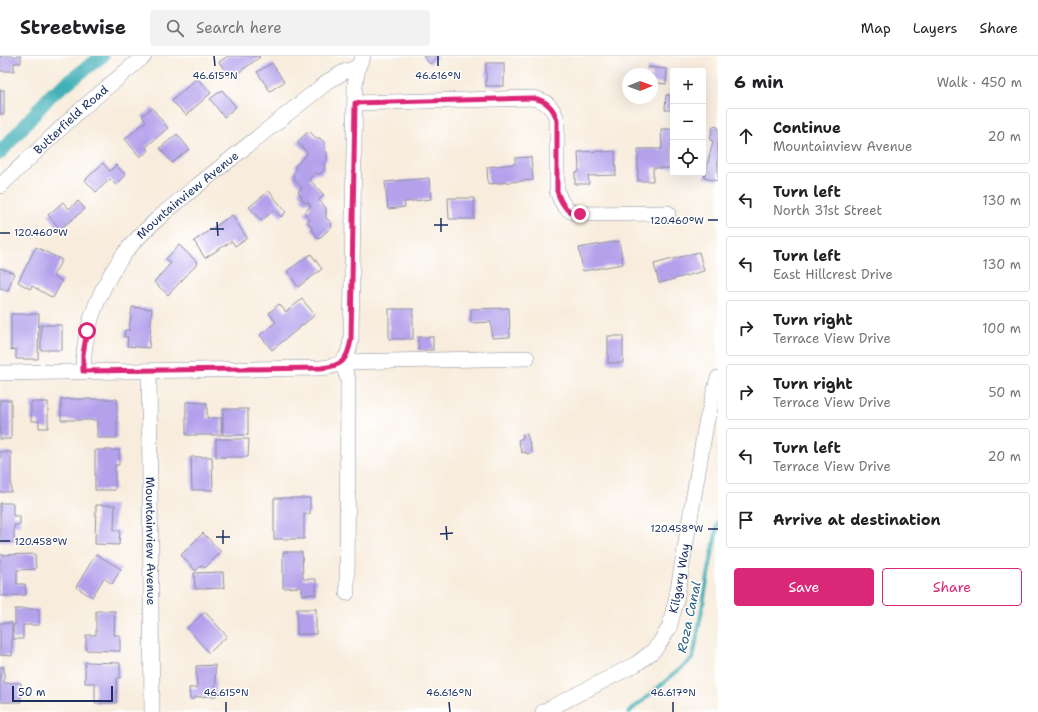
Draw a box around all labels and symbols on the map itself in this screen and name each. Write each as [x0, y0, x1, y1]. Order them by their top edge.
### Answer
north arrow [622, 68, 658, 104]
text: 46.615°N [192, 69, 238, 82]
text: 46.616°N [415, 69, 461, 82]
street label: Butterfield Road [30, 82, 112, 158]
street label: Mountainview Avenue [133, 148, 242, 243]
route end [571, 205, 589, 223]
text: 120.460°W [650, 214, 704, 227]
text: 120.460°W [14, 226, 68, 239]
route start [78, 322, 96, 340]
street label: Mountainview Avenue [142, 477, 159, 606]
text: 120.458°W [651, 522, 704, 535]
text: 120.458°W [15, 535, 68, 548]
street label: Kilgary Way [665, 542, 694, 615]
water label: Roza Canal [673, 580, 705, 654]
scale bar [12, 684, 113, 703]
text: 46.615°N [203, 686, 249, 699]
text: 46.616°N [426, 686, 472, 699]
text: 46.617°N [650, 686, 696, 699]

